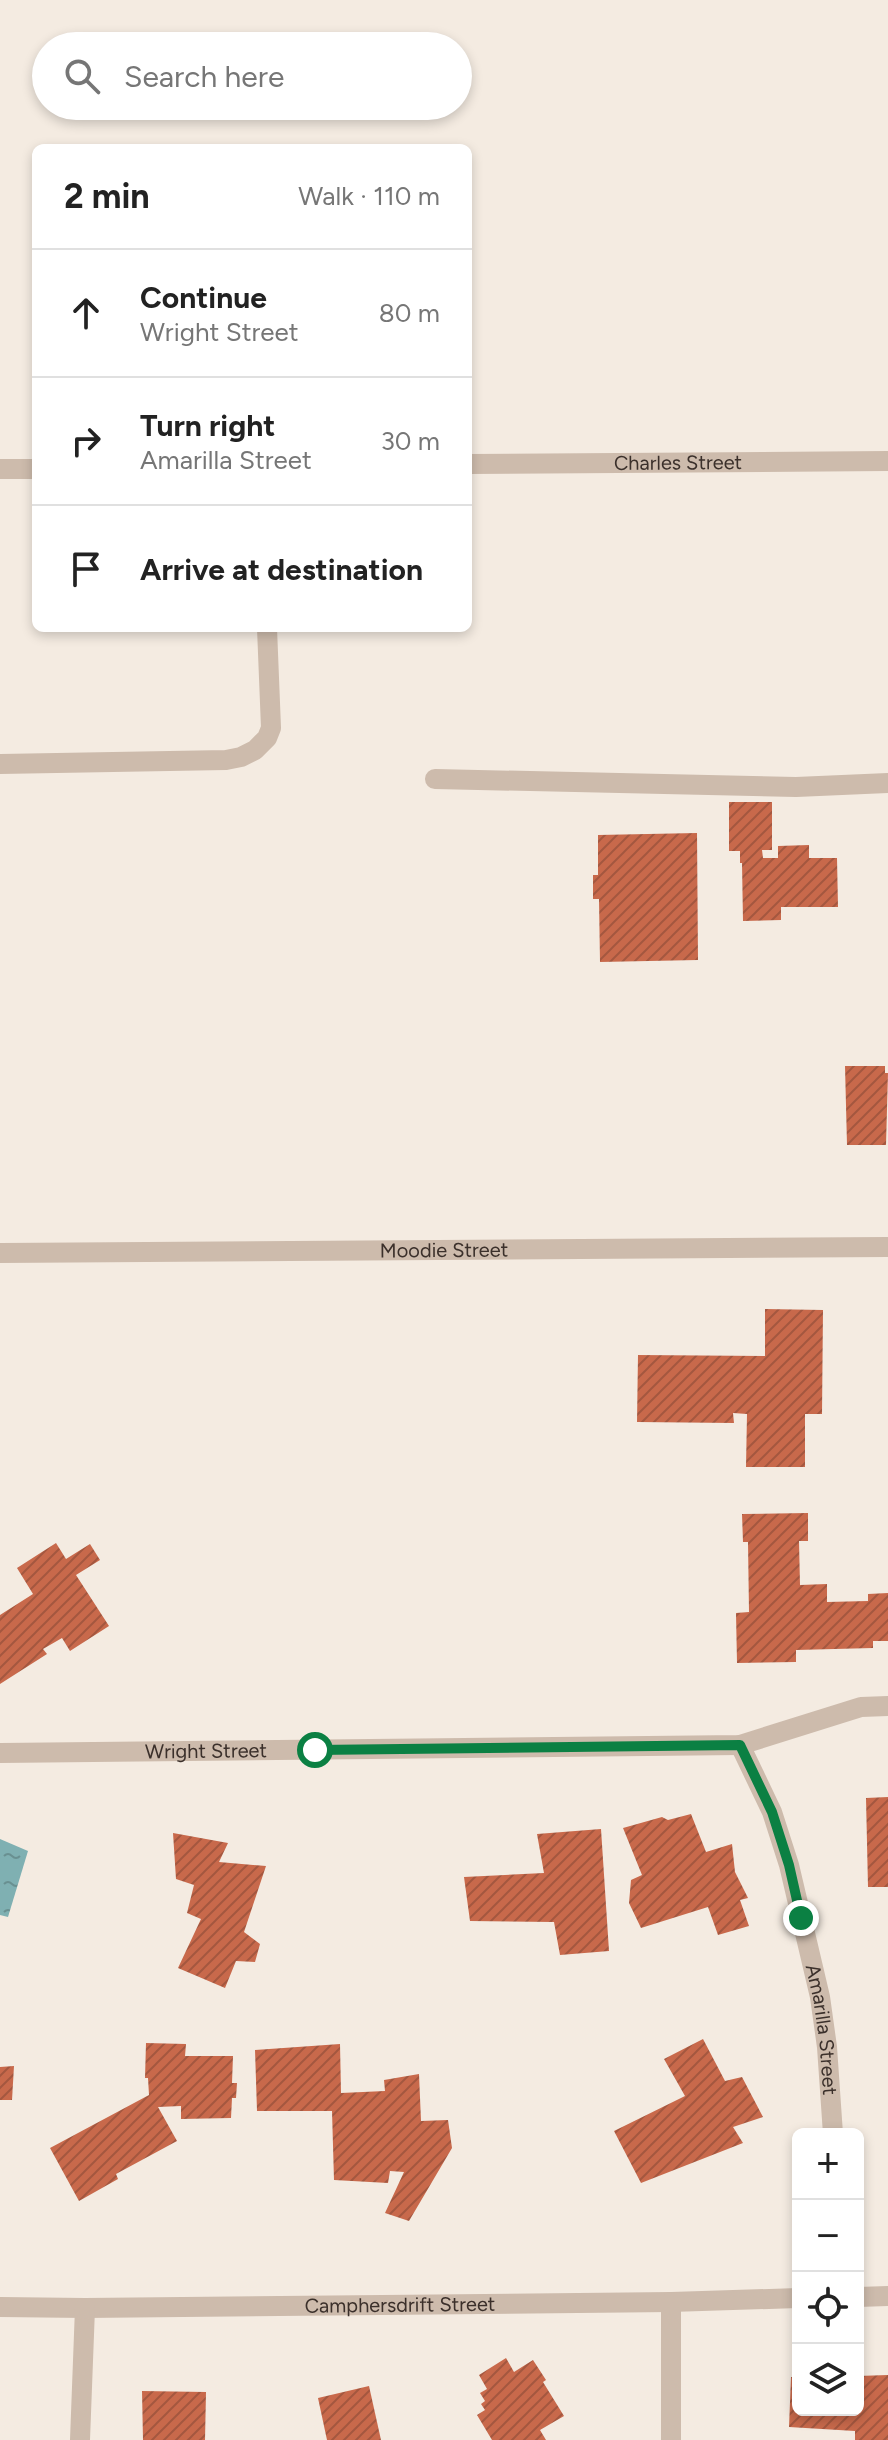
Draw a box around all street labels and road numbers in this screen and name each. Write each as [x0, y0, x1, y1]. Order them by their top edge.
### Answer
street label: Charles Street [614, 450, 742, 475]
street label: Moodie Street [380, 1238, 508, 1262]
street label: Wright Street [145, 1738, 267, 1763]
street label: Amarilla Street [801, 1962, 842, 2096]
street label: Camphersdrift Street [304, 2292, 495, 2318]

